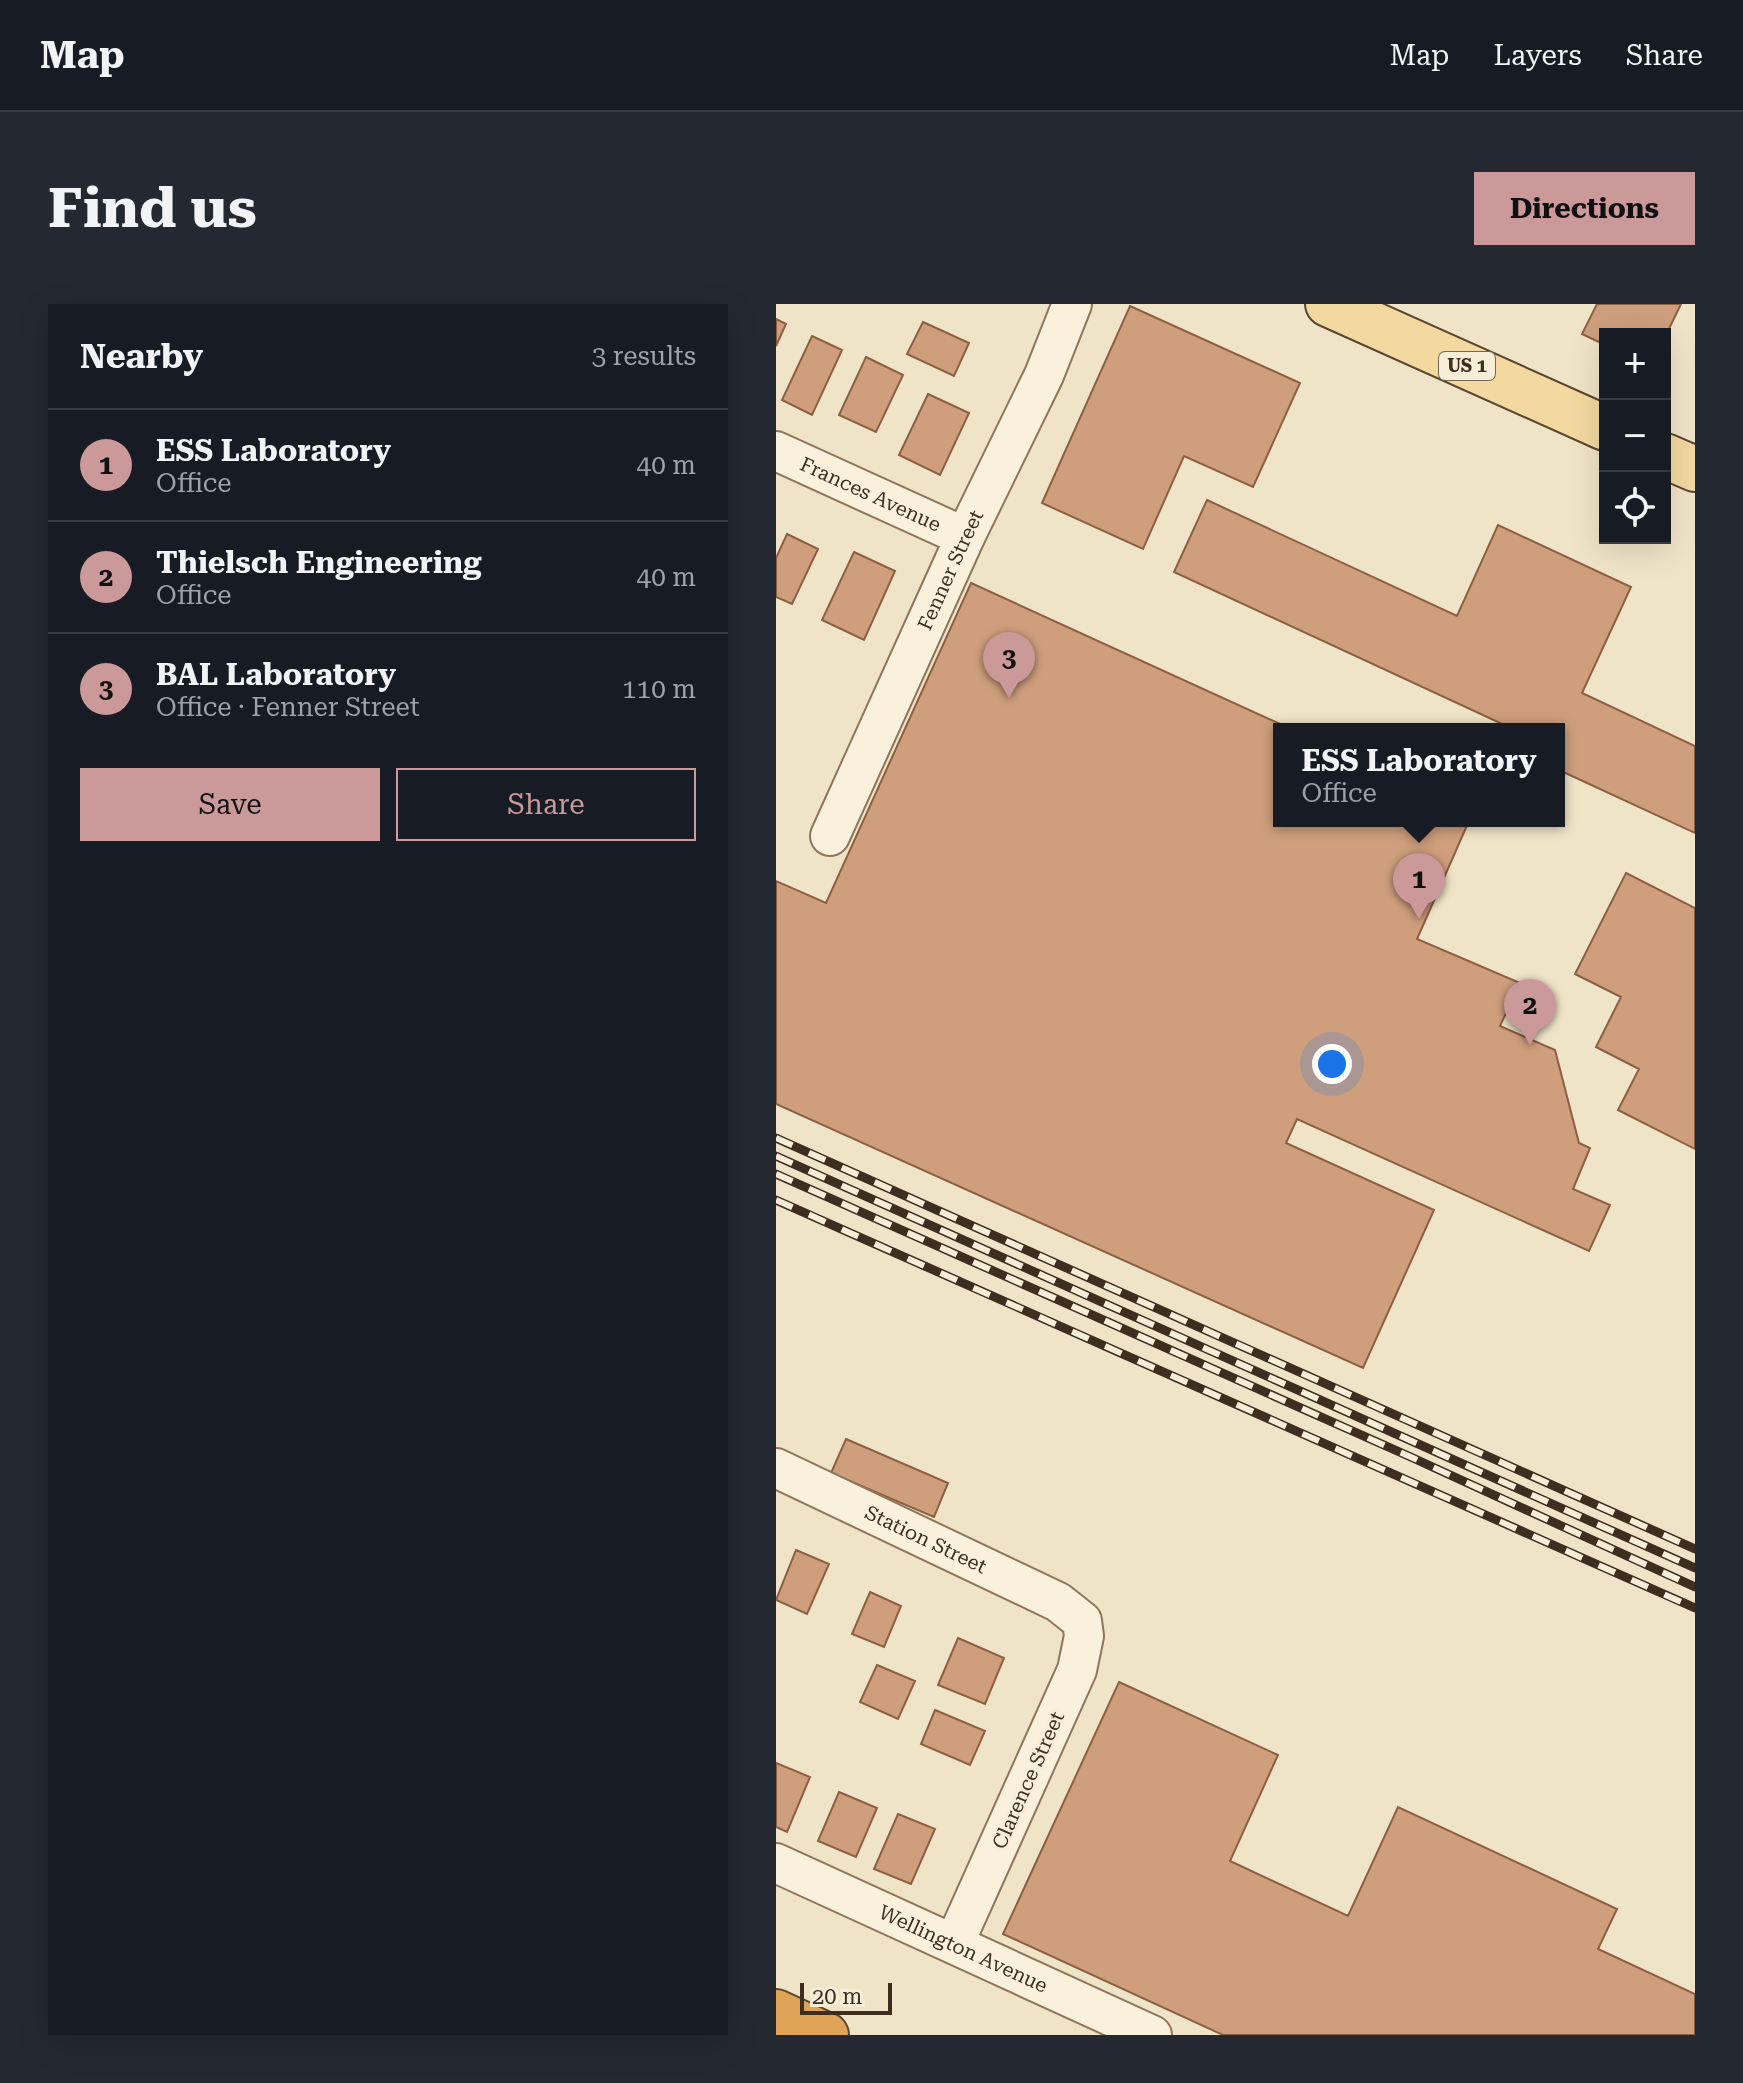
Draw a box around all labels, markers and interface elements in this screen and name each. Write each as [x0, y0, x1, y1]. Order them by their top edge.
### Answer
text: Map [40, 33, 125, 77]
text: Map [1390, 39, 1449, 72]
text: Layers [1493, 39, 1582, 72]
text: Share [1626, 39, 1703, 72]
button: Directions [1474, 172, 1695, 245]
text: Find us [48, 175, 257, 241]
map controls [1599, 328, 1671, 544]
button: + [1599, 328, 1671, 400]
text: Nearby [80, 336, 203, 376]
text: 3 results [592, 341, 696, 371]
road number: US 1 [1439, 352, 1495, 380]
button: − [1599, 400, 1671, 472]
text: ESS Laboratory [156, 433, 391, 468]
text: 1 [99, 450, 113, 480]
text: 40 m [637, 450, 696, 480]
street label: Frances Avenue [796, 452, 945, 536]
text: Office [156, 468, 232, 498]
button: locate [1599, 472, 1671, 544]
street label: Fenner Street [913, 505, 989, 634]
text: Thielsch Engineering [156, 545, 482, 580]
text: 2 [99, 562, 113, 592]
text: 40 m [637, 562, 696, 592]
text: Office [156, 580, 232, 610]
pin: 3 [983, 632, 1035, 698]
text: BAL Laboratory [156, 657, 396, 692]
text: 3 [99, 674, 113, 704]
text: 110 m [622, 674, 696, 704]
text: Office · Fenner Street [156, 692, 420, 722]
popup [1273, 723, 1565, 827]
text: ESS Laboratory [1301, 743, 1537, 778]
button: Save [80, 768, 380, 841]
button: Share [396, 768, 696, 841]
text: Office [1301, 778, 1377, 808]
pin: 1 [1393, 853, 1445, 919]
pin: 2 [1504, 979, 1556, 1045]
your location [1312, 1044, 1352, 1084]
street label: Station Street [861, 1500, 991, 1579]
street label: Clarence Street [987, 1707, 1069, 1852]
street label: Wellington Avenue [875, 1900, 1051, 1998]
scale bar [800, 1979, 892, 2015]
text: 20 m [812, 1984, 862, 2009]

